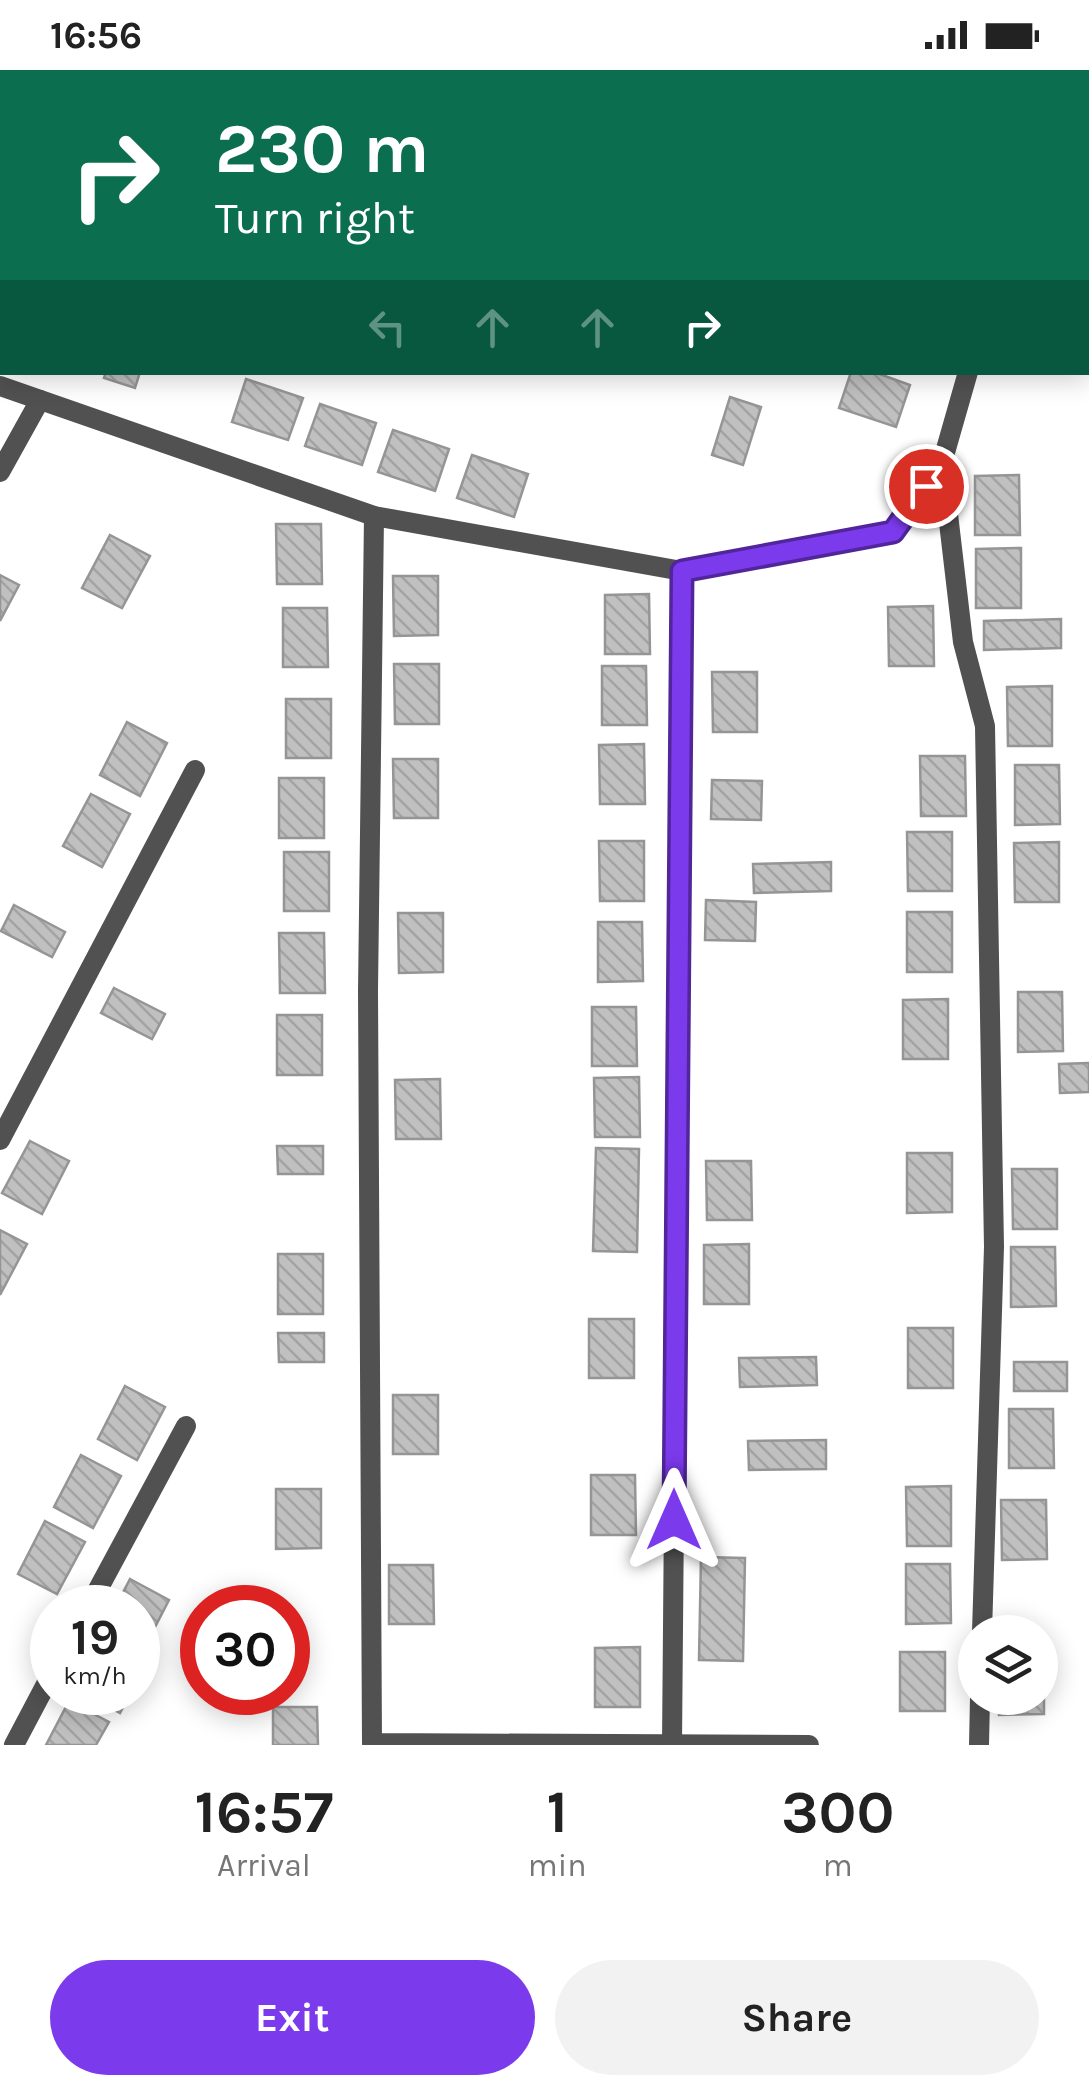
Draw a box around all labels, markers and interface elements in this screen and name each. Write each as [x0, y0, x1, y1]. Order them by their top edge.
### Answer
text: 16:56 [50, 13, 142, 58]
text: 230 m [215, 108, 429, 190]
icon: right [50, 110, 180, 240]
text: Turn right [215, 192, 415, 244]
icon: left [360, 300, 415, 355]
icon: ahead [465, 300, 520, 355]
icon: ahead [570, 300, 625, 355]
icon: right [675, 300, 730, 355]
pin [884, 444, 969, 529]
icon: arrive [899, 459, 954, 514]
position arrow [622, 1468, 726, 1572]
speed limit sign: 30 [180, 1585, 310, 1715]
text: 19 [71, 1608, 119, 1667]
map controls [958, 1615, 1058, 1715]
button: layers [958, 1615, 1058, 1715]
text: km/h [63, 1661, 127, 1690]
text: 16:57 [195, 1777, 333, 1847]
text: 1 [547, 1777, 568, 1847]
text: 300 [781, 1777, 894, 1847]
text: Arrival [217, 1847, 311, 1884]
text: min [528, 1847, 587, 1884]
text: m [823, 1847, 853, 1884]
button: Exit [50, 1960, 535, 2075]
button: Share [555, 1960, 1039, 2075]

